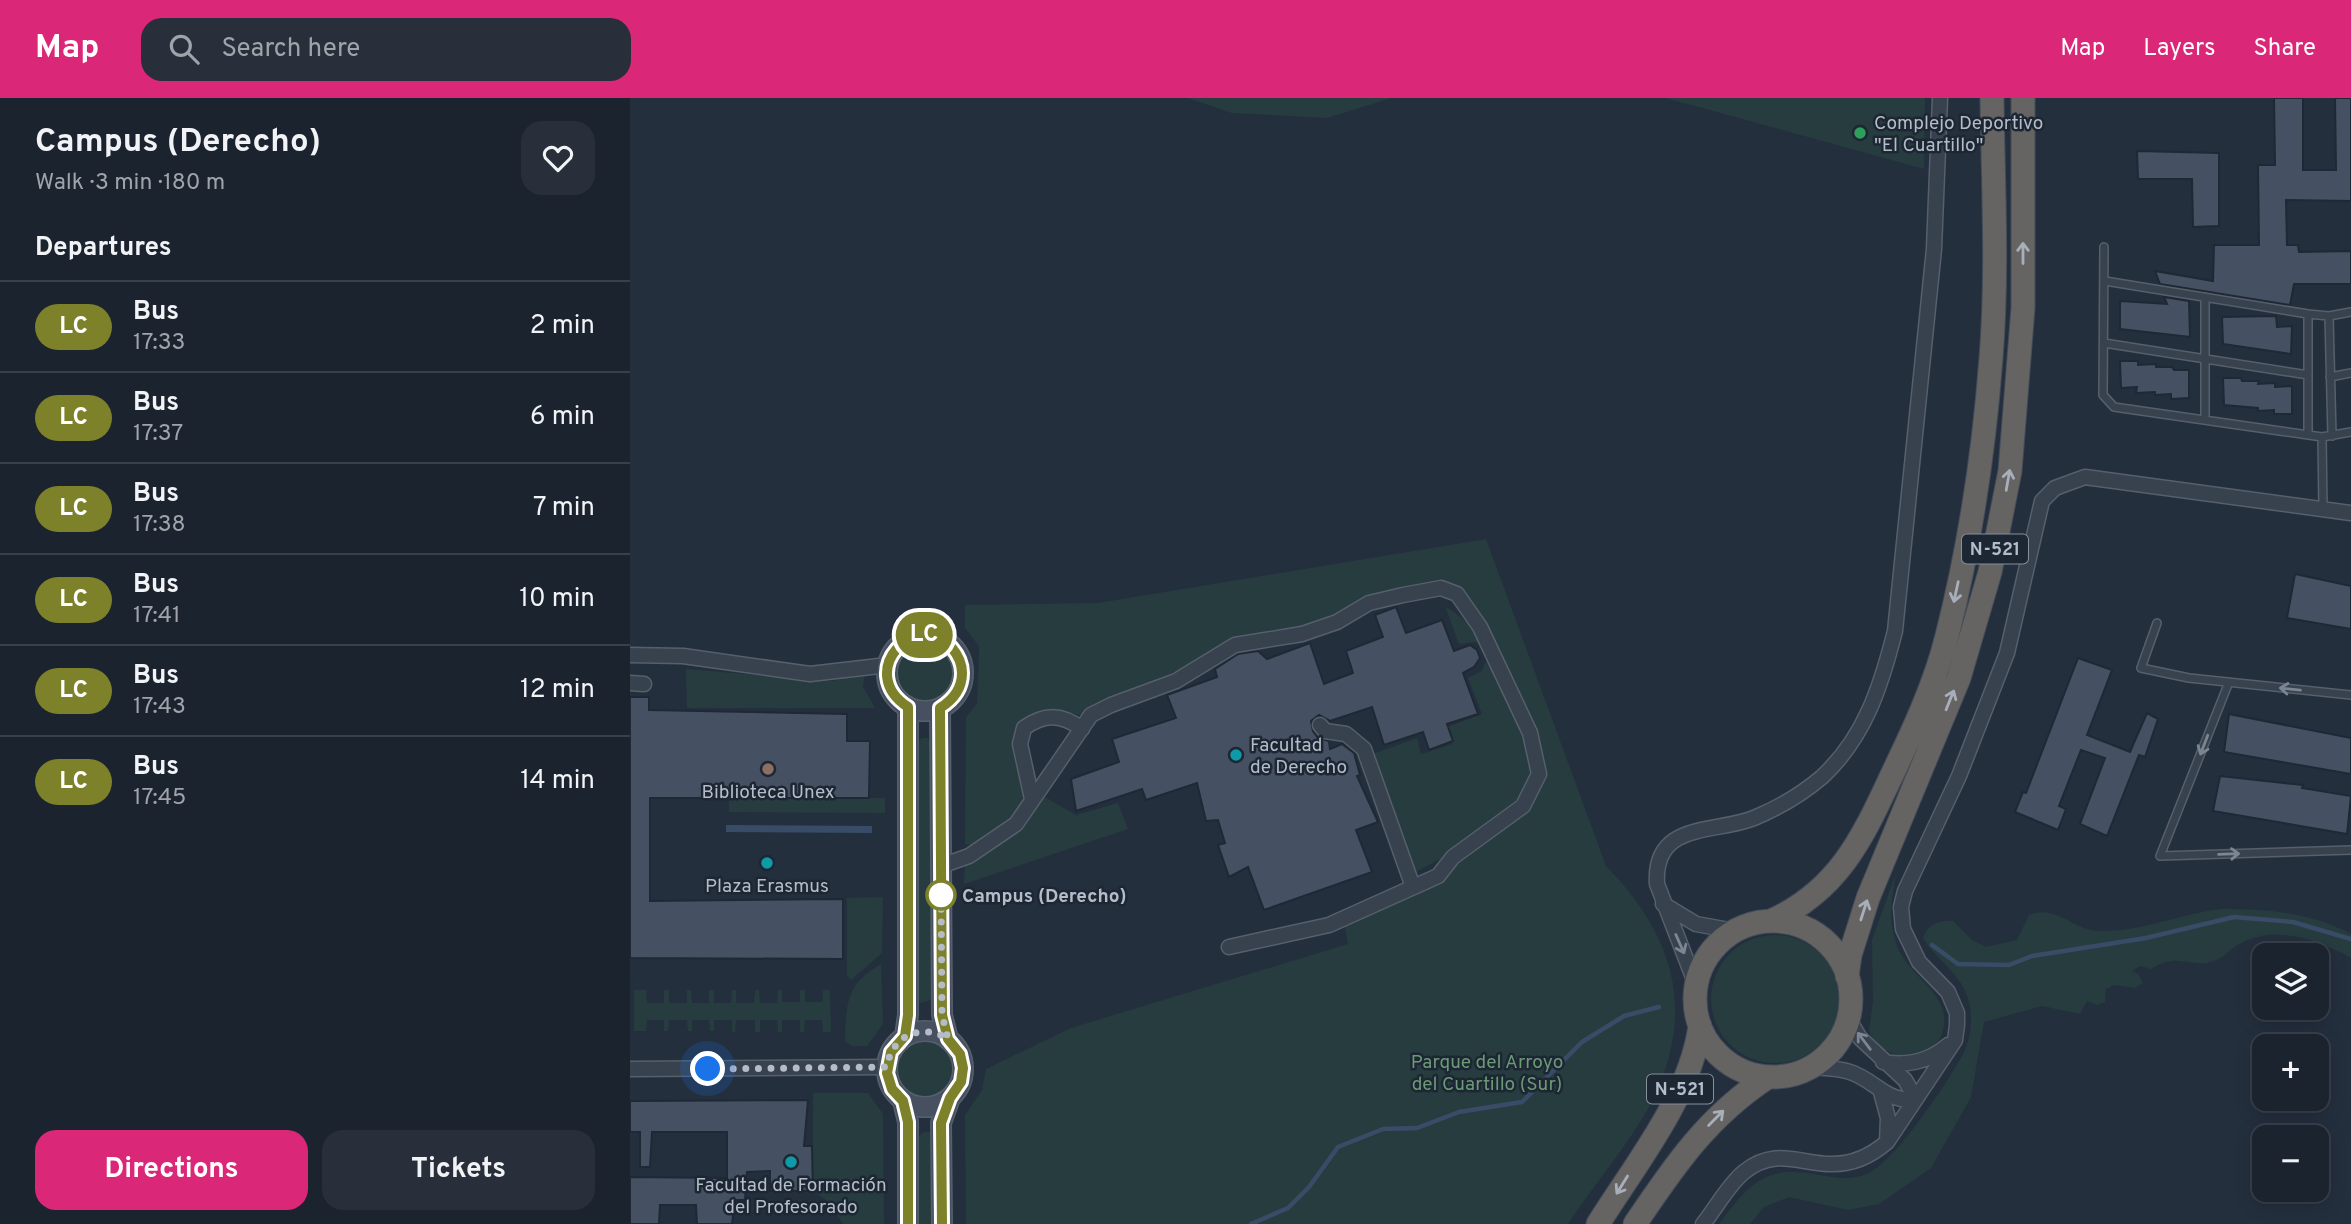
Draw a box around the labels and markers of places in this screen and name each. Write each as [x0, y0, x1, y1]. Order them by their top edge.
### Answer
place label: Complejo Deportivo "El Cuartillo" [1874, 112, 2043, 158]
marker: Complejo Deportivo "El Cuartillo" [1852, 125, 1868, 141]
place label: Facultad de Derecho [1250, 734, 1347, 780]
marker: Facultad de Derecho [1228, 747, 1244, 763]
marker: Biblioteca Unex [760, 761, 776, 777]
place label: Biblioteca Unex [701, 781, 835, 805]
marker: Plaza Erasmus [759, 855, 775, 871]
place label: Plaza Erasmus [705, 875, 829, 899]
marker: Campus (Derecho) [926, 880, 956, 910]
place label: Campus (Derecho) [962, 885, 1127, 909]
marker: Facultad de Formación del Profesorado [783, 1154, 799, 1170]
place label: Facultad de Formación del Profesorado [695, 1174, 887, 1220]

